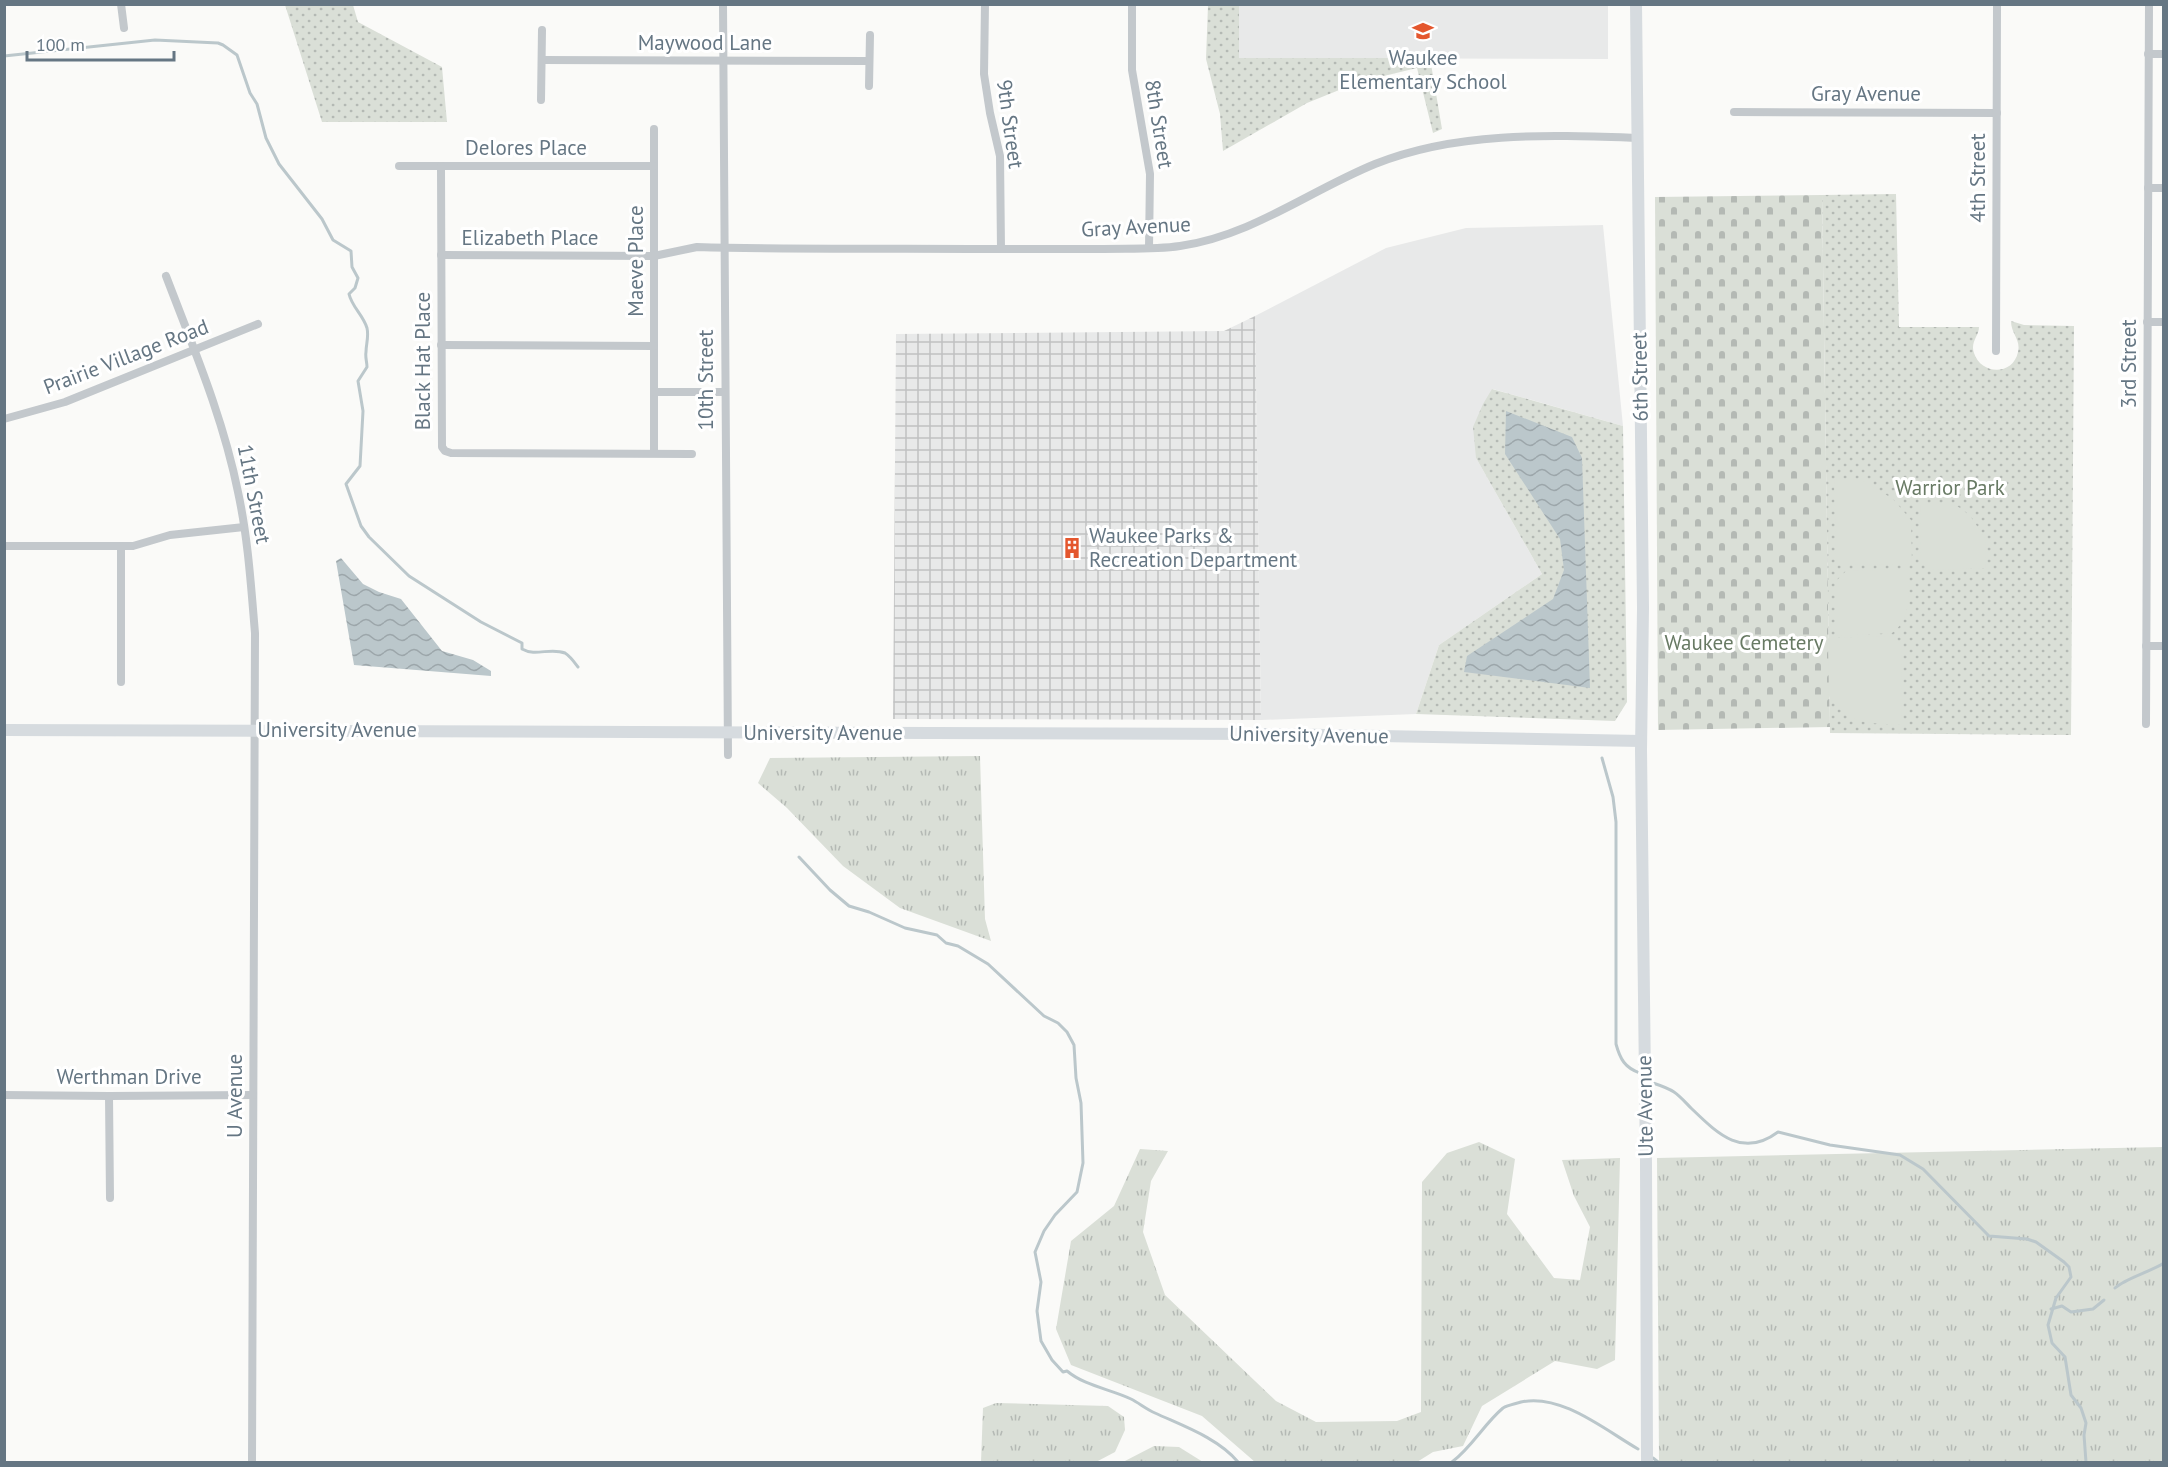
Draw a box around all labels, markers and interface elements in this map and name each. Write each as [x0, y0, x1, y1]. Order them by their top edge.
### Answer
school or university icon: Waukee Elementary School [1411, 19, 1435, 43]
scale bar [27, 24, 174, 62]
street label: Maywood Lane [638, 29, 772, 56]
text: 100 m [36, 33, 85, 56]
place label: Waukee Elementary School [1339, 44, 1507, 95]
street label: 9th Street [991, 78, 1030, 170]
street label: 8th Street [1139, 78, 1180, 170]
street label: Gray Avenue [1811, 80, 1921, 107]
street label: 4th Street [1964, 133, 1991, 223]
street label: Delores Place [465, 134, 587, 161]
street label: Maeve Place [622, 205, 649, 317]
street label: Gray Avenue [1080, 210, 1192, 243]
street label: Elizabeth Place [462, 224, 598, 251]
street label: Black Hat Place [409, 292, 436, 430]
street label: Prairie Village Road [39, 313, 212, 400]
street label: 3rd Street [2115, 319, 2142, 409]
street label: 10th Street [692, 330, 719, 430]
street label: 6th Street [1625, 332, 1654, 422]
street label: 11th Street [232, 442, 277, 546]
park label: Warrior Park [1895, 474, 2005, 501]
place label: Waukee Parks & Recreation Department [1089, 522, 1297, 573]
building icon: Waukee Parks & Recreation Department [1060, 536, 1084, 560]
park label: Waukee Cemetery [1665, 629, 1824, 656]
street label: University Avenue [257, 716, 417, 743]
street label: University Avenue [743, 719, 903, 746]
street label: University Avenue [1229, 720, 1389, 749]
street label: U Avenue [221, 1054, 248, 1138]
street label: Ute Avenue [1630, 1055, 1659, 1157]
street label: Werthman Drive [56, 1063, 202, 1090]

